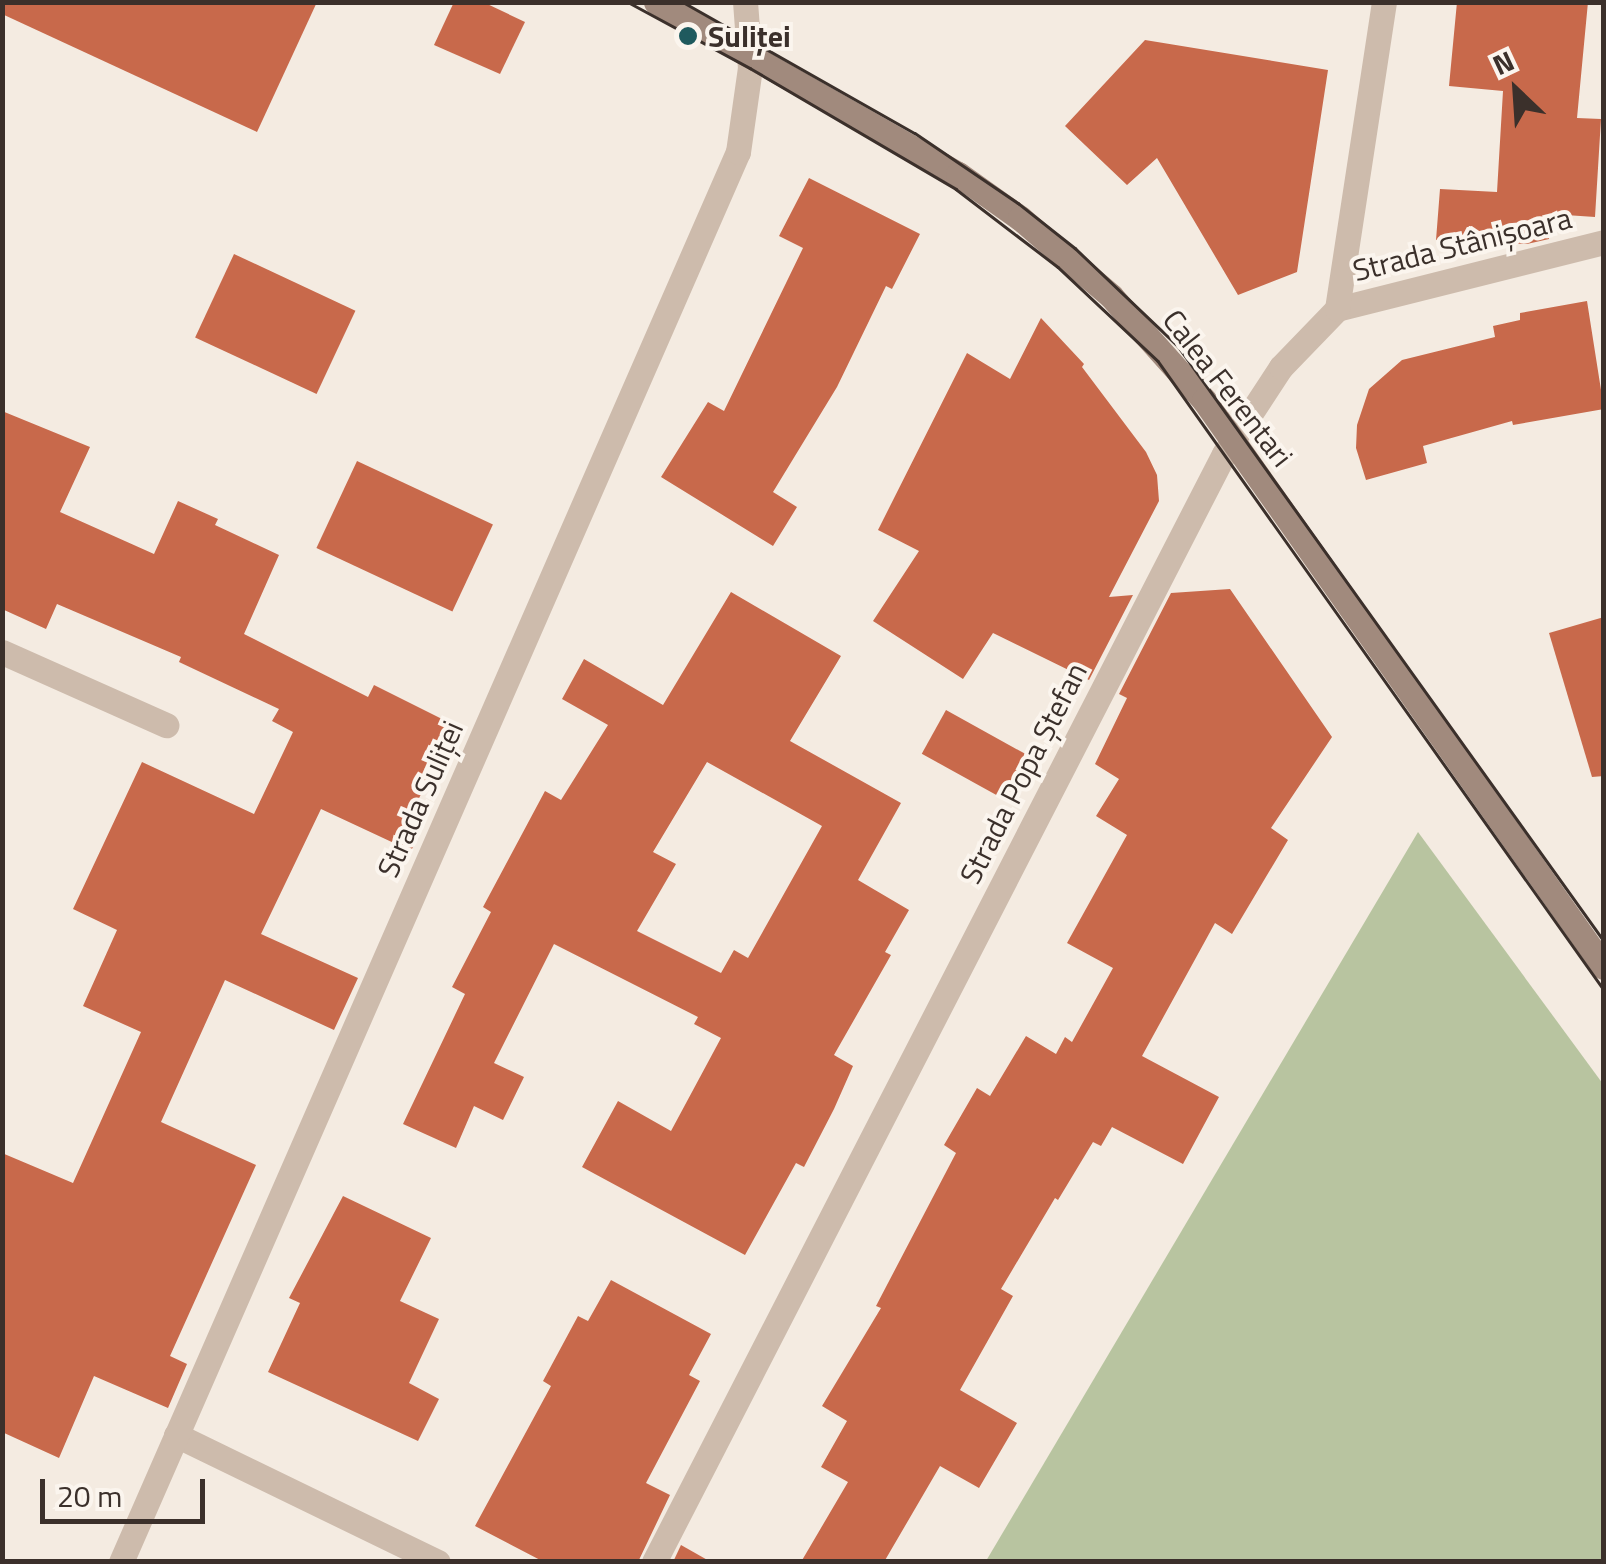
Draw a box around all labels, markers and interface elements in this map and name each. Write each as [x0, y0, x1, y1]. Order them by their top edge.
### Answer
place label: Suliței [708, 18, 791, 54]
marker: Suliței [677, 25, 699, 47]
text: N [1485, 39, 1521, 86]
north arrow [1466, 40, 1566, 140]
street label: Strada Stânișoara [1349, 199, 1575, 289]
street label: Calea Ferentari [1156, 302, 1300, 474]
street label: Strada Popa Ștefan [952, 657, 1094, 889]
street label: Strada Suliței [370, 715, 470, 883]
scale bar [45, 1459, 210, 1521]
text: 20 m [57, 1473, 122, 1519]

